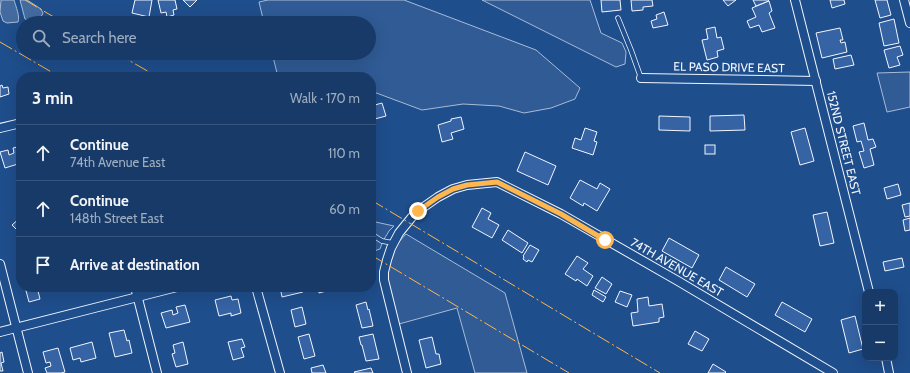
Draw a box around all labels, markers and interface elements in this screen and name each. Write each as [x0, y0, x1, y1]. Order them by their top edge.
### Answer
search box [16, 16, 376, 60]
icon: search [30, 27, 52, 49]
text: Search here [62, 29, 137, 47]
street label: EL PASO DRIVE EAST [673, 59, 785, 75]
text: 3 min [32, 88, 73, 108]
street label: 152ND STREET EAST [824, 89, 864, 197]
text: Walk · 170 m [290, 90, 360, 106]
text: Continue [70, 136, 129, 154]
icon: ahead [32, 142, 54, 164]
text: 110 m [328, 145, 360, 161]
text: 74th Avenue East [70, 154, 165, 170]
text: Continue [70, 192, 129, 210]
icon: ahead [32, 198, 54, 220]
text: 60 m [329, 201, 360, 217]
route end [409, 202, 427, 220]
text: 148th Street East [70, 210, 164, 226]
route start [596, 231, 614, 249]
street label: 74TH AVENUE EAST [628, 234, 727, 300]
icon: arrive [32, 254, 54, 276]
text: Arrive at destination [70, 256, 200, 274]
map controls [862, 289, 898, 361]
button: + [862, 289, 898, 325]
button: − [862, 325, 898, 361]

